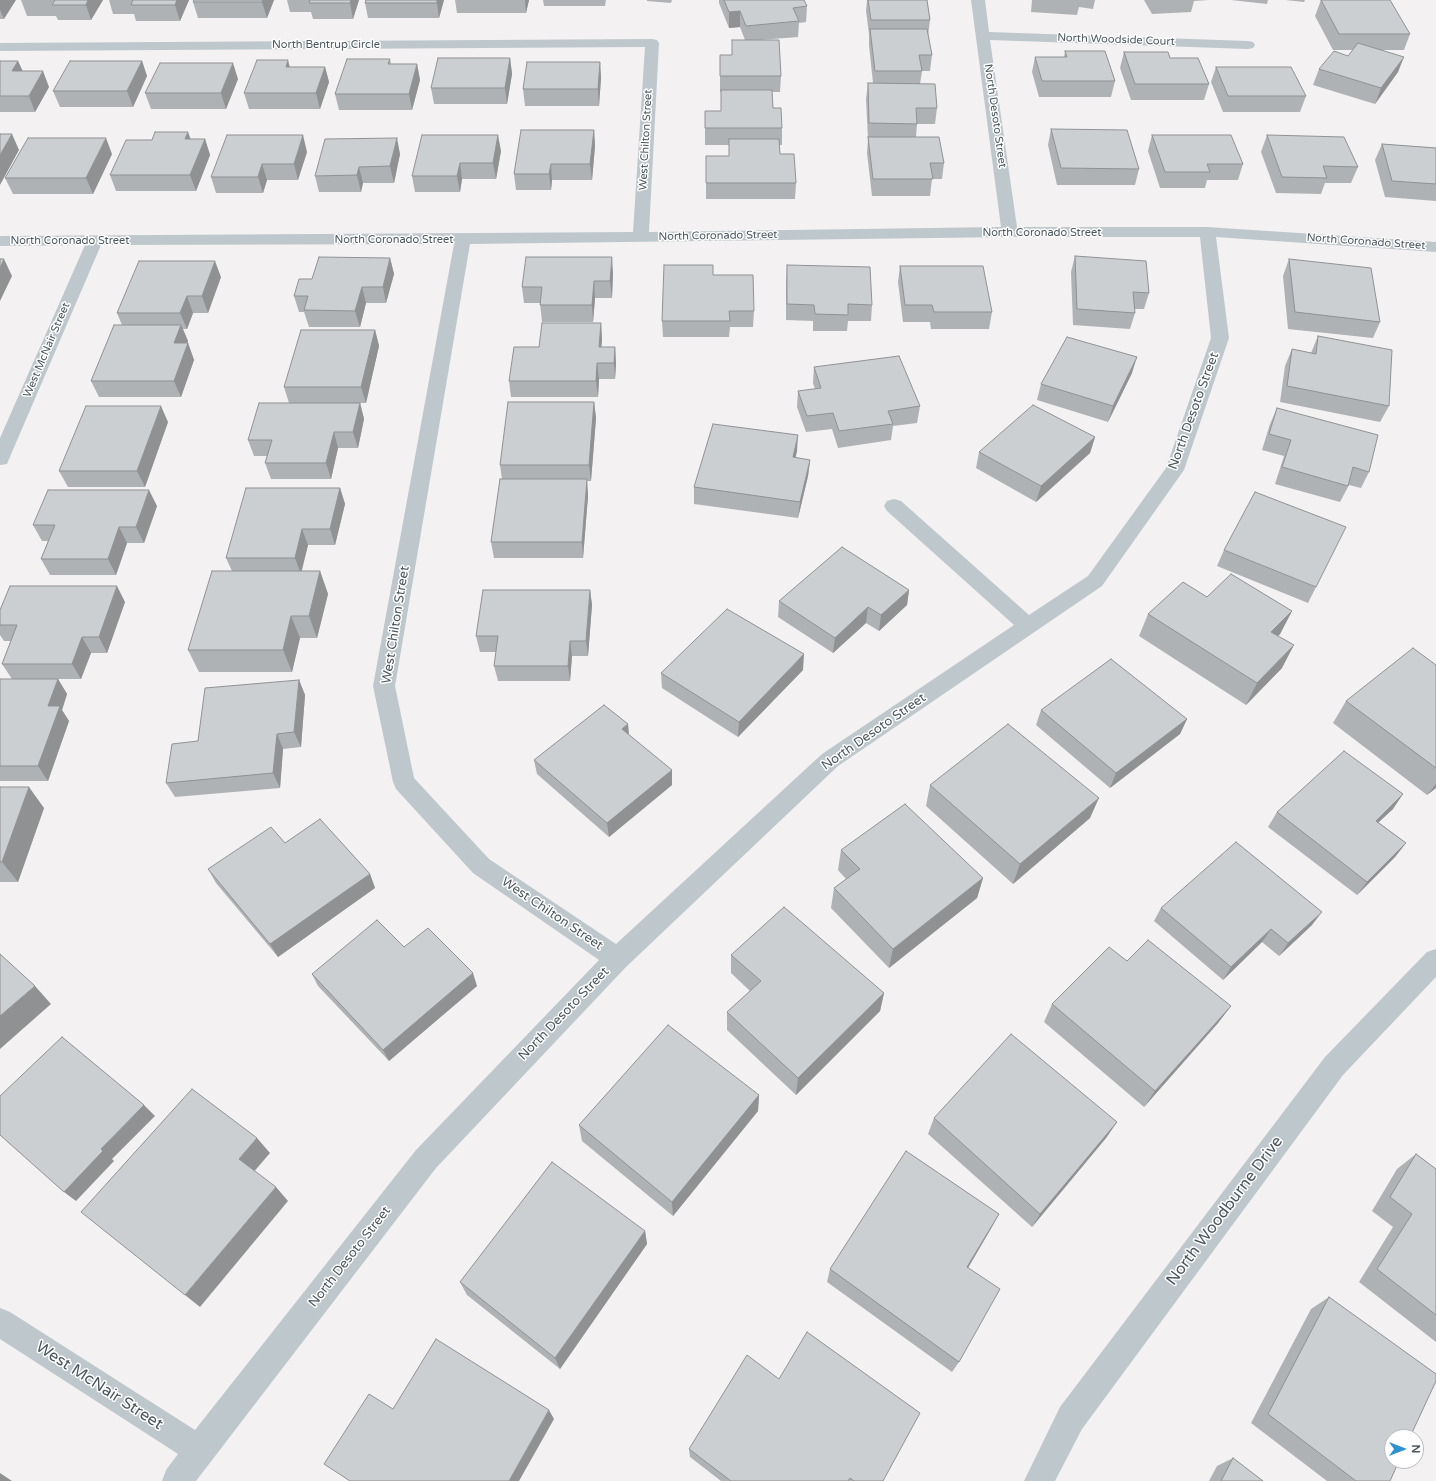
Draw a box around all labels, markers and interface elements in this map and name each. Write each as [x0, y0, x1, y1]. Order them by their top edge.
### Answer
street label: North Woodside Court [1057, 31, 1175, 49]
street label: North Bentrup Circle [272, 38, 380, 52]
street label: North Desoto Street [981, 63, 1009, 169]
street label: West Chilton Street [637, 89, 655, 191]
street label: North Coronado Street [982, 226, 1102, 240]
street label: North Coronado Street [658, 228, 778, 244]
street label: North Coronado Street [1306, 231, 1426, 253]
street label: North Coronado Street [334, 233, 454, 247]
street label: North Coronado Street [10, 234, 130, 248]
street label: West McNair Street [21, 301, 73, 399]
street label: North Desoto Street [1166, 350, 1222, 472]
street label: West Chilton Street [379, 565, 413, 685]
street label: North Desoto Street [819, 690, 929, 774]
street label: West Chilton Street [498, 874, 606, 954]
street label: North Desoto Street [515, 964, 613, 1064]
street label: North Woodburne Drive [1163, 1133, 1287, 1289]
street label: North Desoto Street [306, 1203, 394, 1311]
street label: West McNair Street [32, 1338, 166, 1434]
north arrow [1384, 1429, 1424, 1469]
text: N [1409, 1445, 1422, 1453]

